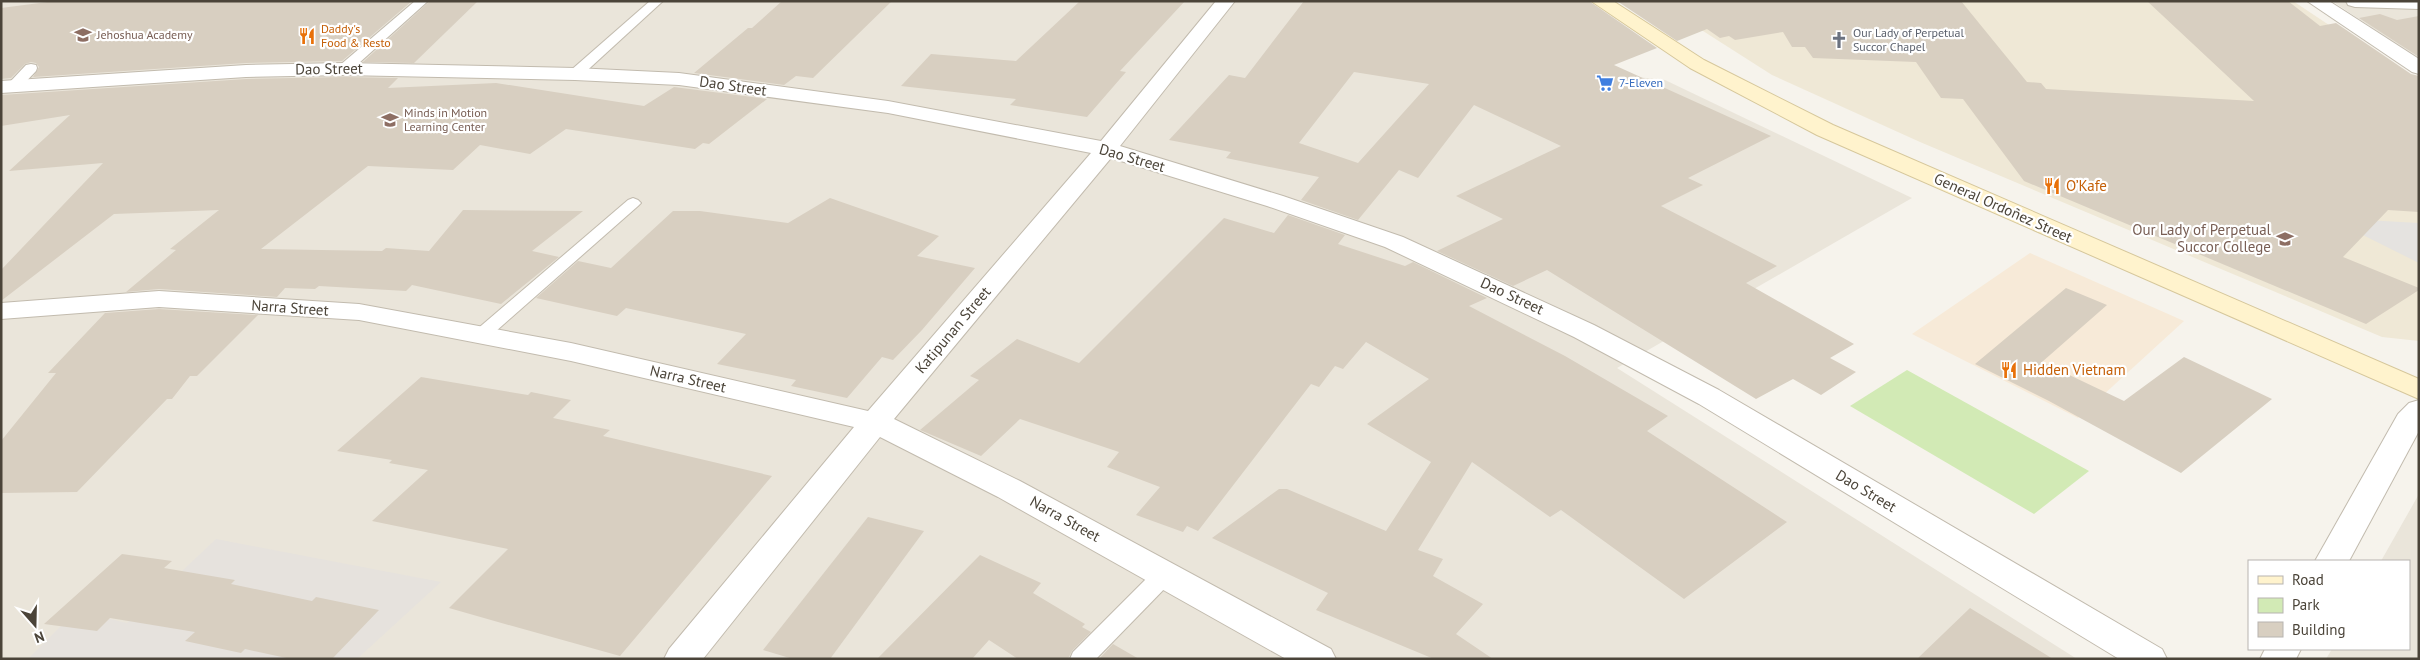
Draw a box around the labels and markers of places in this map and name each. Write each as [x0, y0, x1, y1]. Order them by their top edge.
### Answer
place label: Daddy's Food & Resto [321, 21, 391, 50]
school or university icon: Jehoshua Academy [73, 25, 93, 45]
place label: Our Lady of Perpetual Succor Chapel [1853, 25, 1965, 54]
restaurant icon: Daddy's Food & Resto [297, 26, 317, 46]
place label: Jehoshua Academy [96, 27, 193, 42]
church icon: Our Lady of Perpetual Succor Chapel [1829, 30, 1849, 50]
supermarket icon: 7-Eleven [1595, 73, 1615, 93]
place label: 7-Eleven [1619, 75, 1663, 90]
place label: Minds in Motion Learning Center [404, 105, 487, 134]
school or university icon: Minds in Motion Learning Center [380, 110, 400, 130]
restaurant icon: O’Kafe [2042, 176, 2062, 196]
place label: O’Kafe [2066, 176, 2107, 195]
place label: Our Lady of Perpetual Succor College [2132, 220, 2272, 256]
school or university icon: Our Lady of Perpetual Succor College [2275, 229, 2295, 249]
restaurant icon: Hidden Vietnam [1999, 360, 2019, 380]
place label: Hidden Vietnam [2023, 360, 2126, 379]

